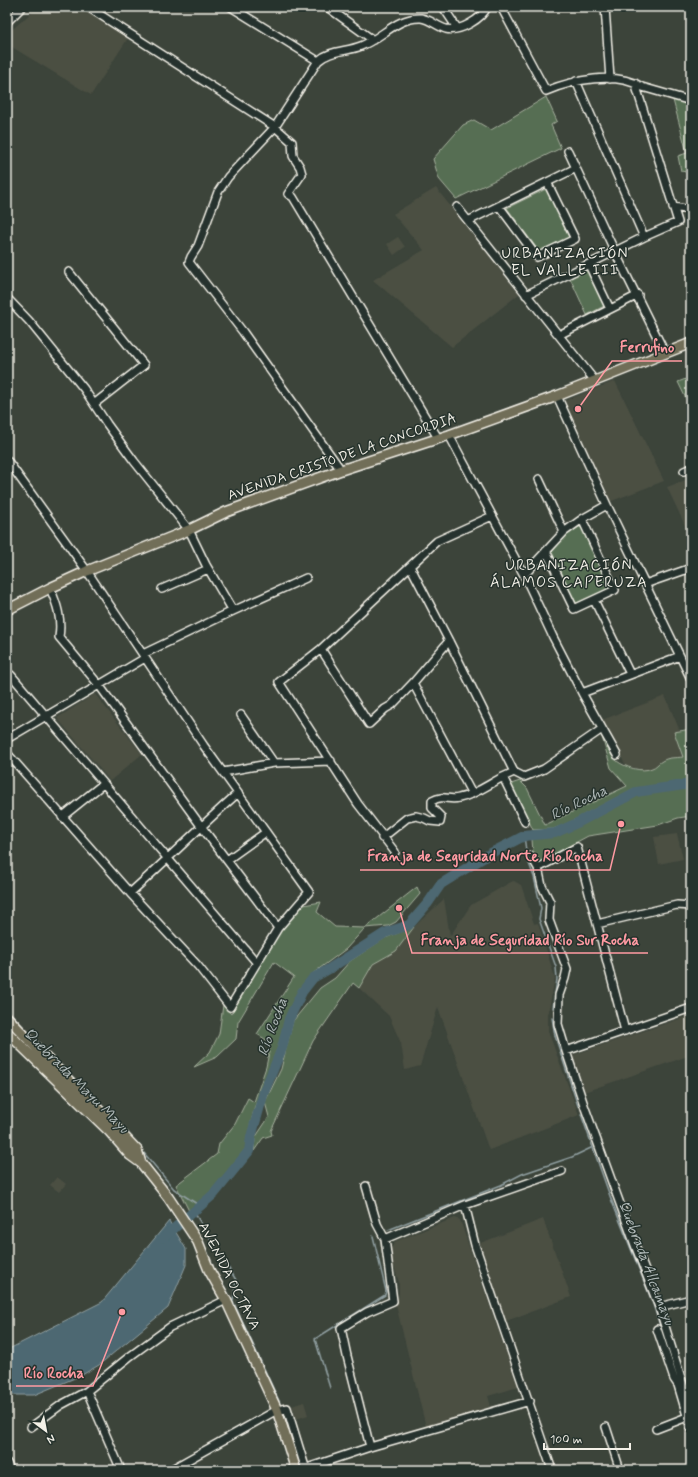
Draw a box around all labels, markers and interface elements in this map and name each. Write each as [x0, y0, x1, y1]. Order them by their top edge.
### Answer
district label: URBANIZACIÓN EL VALLE III [502, 244, 628, 281]
callout: Ferrufino [612, 334, 682, 361]
text: Ferrufino [620, 337, 675, 358]
street label: AVENIDA CRISTO DE LA CONCORDIA [225, 409, 459, 505]
district label: URBANIZACIÓN ÁLAMOS CAPERUZA [490, 556, 648, 593]
water label: Río Rocha [547, 781, 611, 825]
callout: Franja de Seguridad Norte Río Rocha [360, 843, 610, 870]
text: Franja de Seguridad Norte Río Rocha [367, 847, 603, 868]
callout: Franja de Seguridad Río Sur Rocha [412, 926, 648, 953]
text: Franja de Seguridad Río Sur Rocha [421, 931, 640, 952]
water label: Río Rocha [253, 995, 293, 1059]
water label: Quebrada Mayu Mayu [19, 1024, 134, 1139]
water label: Quebrada Allcamayu [613, 1198, 679, 1329]
street label: AVENIDA OCTAVA [194, 1219, 264, 1333]
callout: Río Rocha [16, 1359, 93, 1386]
text: Río Rocha [24, 1364, 85, 1384]
north arrow [26, 1411, 66, 1451]
scale bar [544, 1425, 630, 1451]
text: N [44, 1431, 58, 1447]
text: 100 m [550, 1432, 582, 1448]

